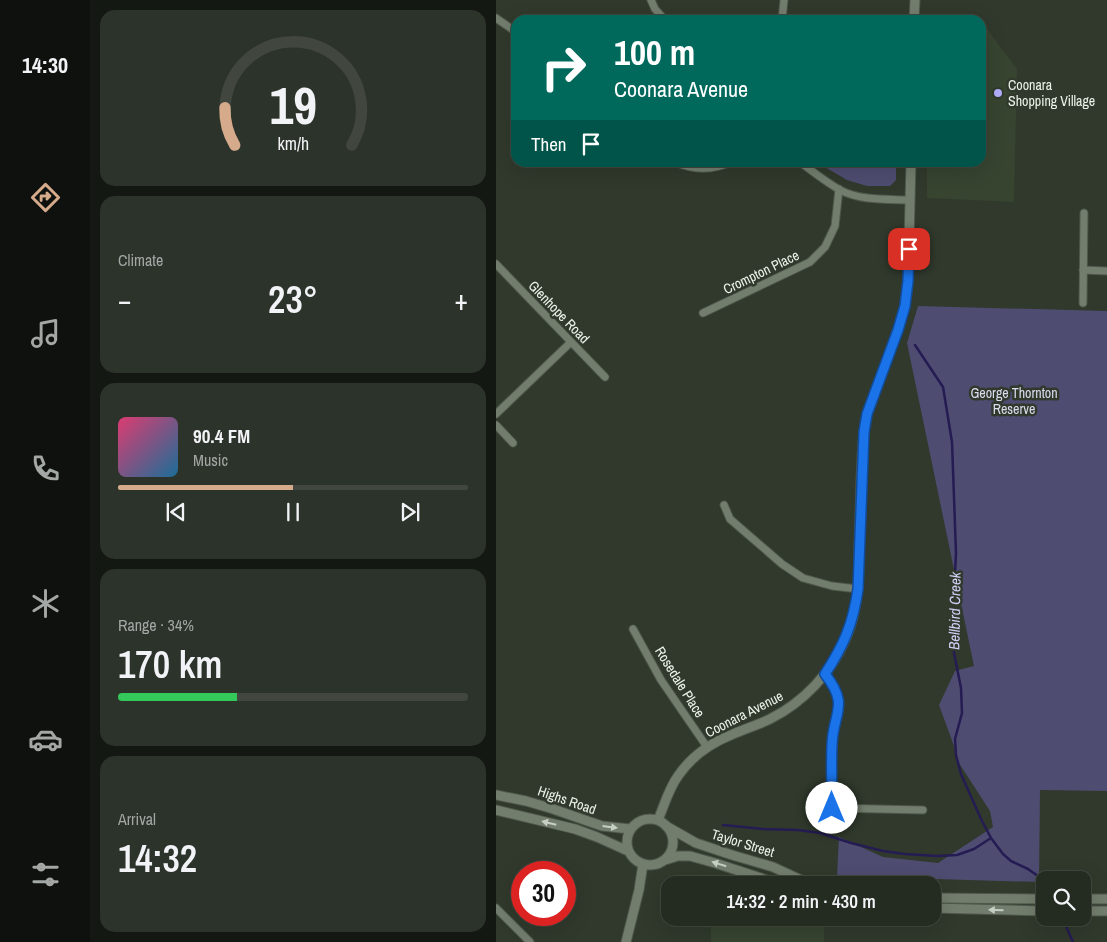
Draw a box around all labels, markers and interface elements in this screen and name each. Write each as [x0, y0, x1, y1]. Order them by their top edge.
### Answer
text: 100 m [614, 29, 695, 76]
icon: right [531, 35, 596, 100]
text: 14:30 [22, 50, 68, 80]
text: 19 [269, 70, 317, 140]
text: Coonara Avenue [614, 74, 748, 104]
place label: Coonara Shopping Village [1008, 76, 1095, 110]
marker: Coonara Shopping Village [992, 87, 1004, 99]
icon: arrive [577, 130, 605, 158]
text: Then [531, 131, 567, 157]
text: km/h [277, 132, 309, 156]
icon: directions [28, 180, 63, 215]
pin [888, 228, 930, 270]
icon: arrive [895, 235, 923, 263]
street label: Crompton Place [720, 246, 802, 298]
text: Climate [118, 249, 163, 271]
text: 23° [268, 274, 318, 325]
street label: Glenhope Road [525, 277, 593, 347]
text: − [118, 281, 131, 319]
text: + [455, 281, 468, 319]
icon: music [28, 316, 63, 351]
park label: George Thornton Reserve [970, 384, 1058, 418]
text: 90.4 FM [193, 423, 250, 449]
text: Music [193, 449, 228, 471]
icon: phone [28, 451, 63, 486]
icon: previous [162, 498, 190, 526]
icon: pause [279, 498, 307, 526]
icon: next [396, 498, 424, 526]
water label: Bellbird Creek [943, 571, 966, 650]
icon: climate [28, 586, 63, 621]
text: Range · 34% [118, 614, 194, 636]
text: 170 km [118, 639, 222, 690]
street label: Rosedale Place [651, 643, 709, 721]
street label: Coonara Avenue [702, 687, 786, 741]
icon: car [28, 722, 63, 757]
position arrow [805, 781, 857, 833]
street label: Highs Road [535, 782, 599, 818]
text: Arrival [118, 808, 156, 830]
one-way arrow [542, 819, 557, 827]
one-way arrow [602, 823, 618, 831]
street label: Taylor Street [709, 825, 777, 861]
text: 14:32 [118, 833, 197, 884]
icon: filters [28, 857, 63, 892]
one-way arrow [711, 860, 726, 868]
speed limit sign: 30 [511, 861, 576, 926]
map controls [1036, 871, 1091, 926]
button: search [1036, 871, 1091, 926]
text: 14:32 · 2 min · 430 m [726, 888, 876, 914]
one-way arrow [988, 905, 1004, 913]

